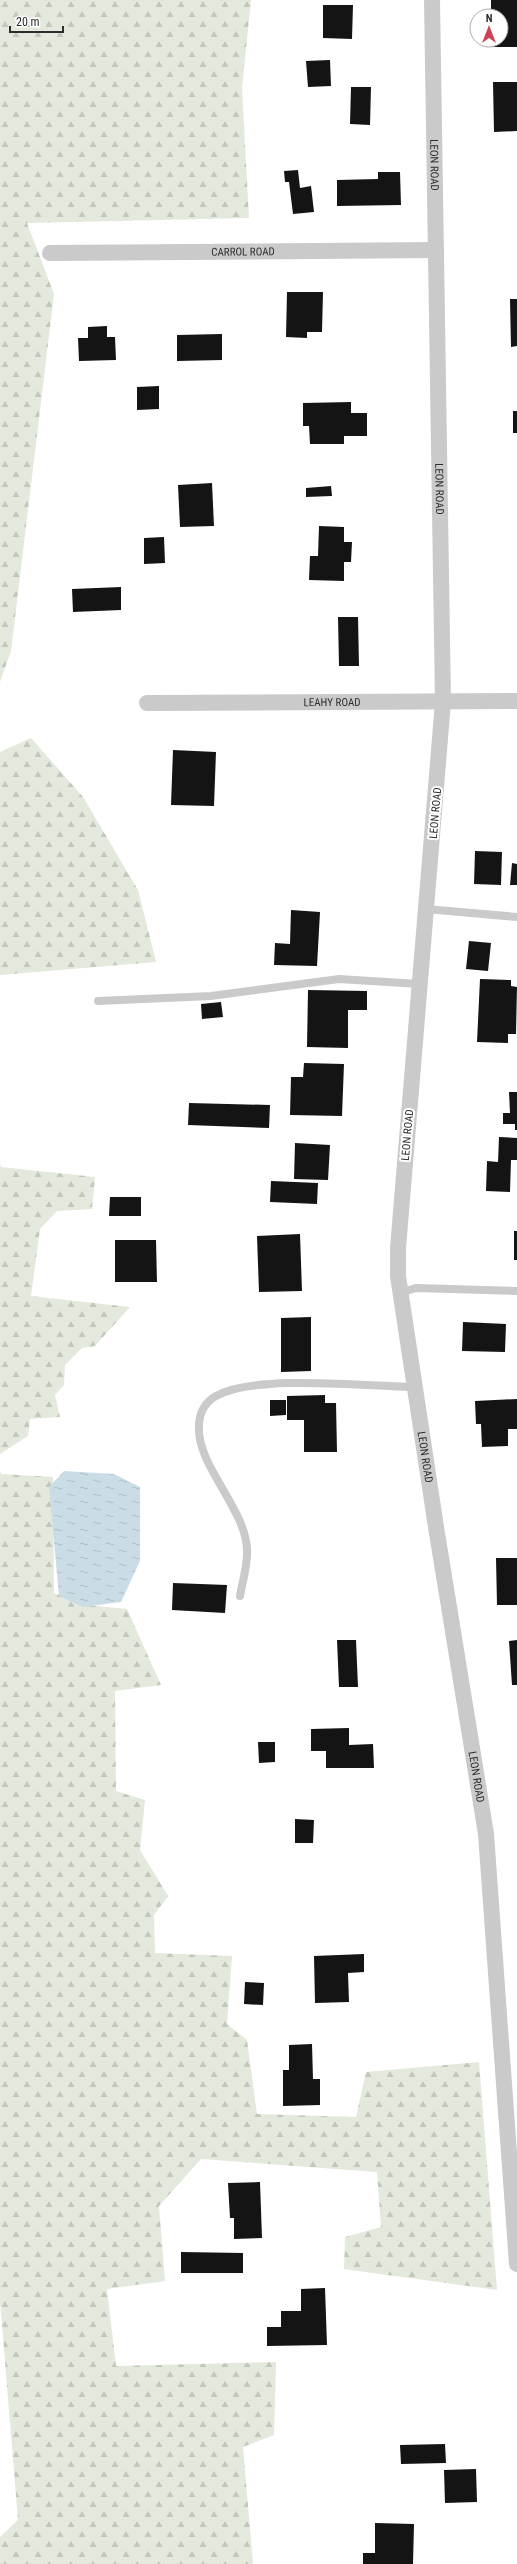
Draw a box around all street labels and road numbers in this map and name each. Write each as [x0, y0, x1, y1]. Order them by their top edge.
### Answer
street label: LEON ROAD [427, 139, 441, 191]
street label: CARROL ROAD [211, 245, 275, 259]
street label: LEON ROAD [432, 463, 446, 515]
street label: LEAHY ROAD [303, 696, 361, 709]
street label: LEON ROAD [427, 787, 444, 839]
street label: LEON ROAD [399, 1109, 416, 1161]
street label: LEON ROAD [415, 1431, 435, 1484]
street label: LEON ROAD [466, 1750, 487, 1804]

